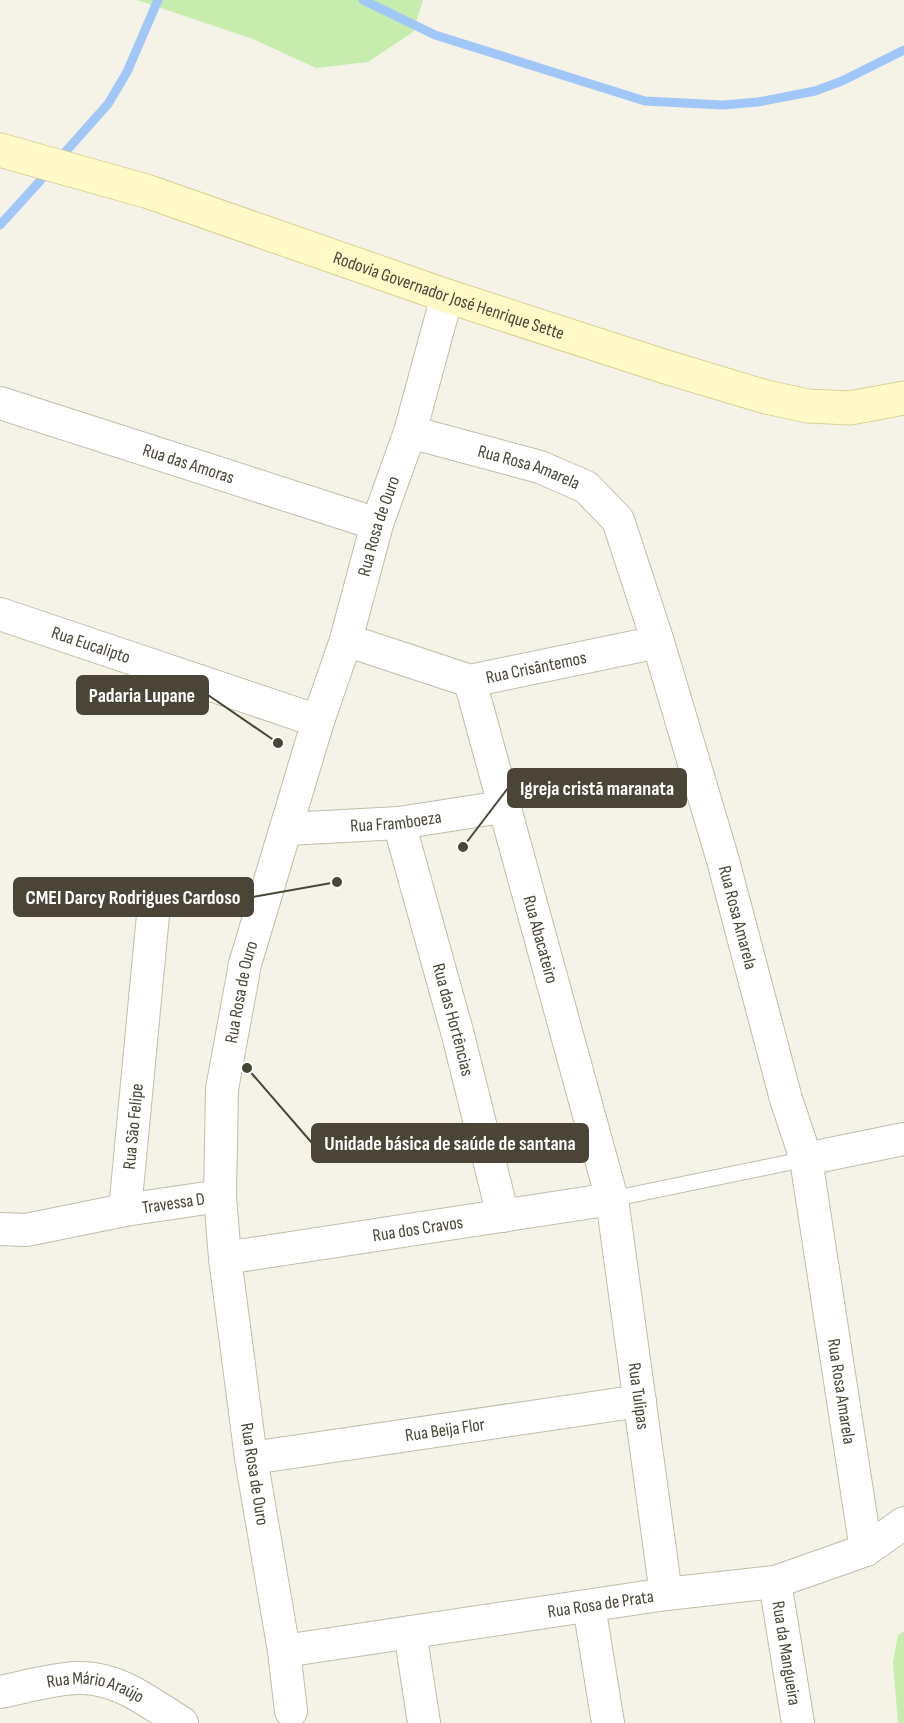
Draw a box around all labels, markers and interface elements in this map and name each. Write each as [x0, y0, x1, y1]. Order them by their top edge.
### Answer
street label: Rodovia Governador José Henrique Sette [330, 247, 567, 344]
street label: Rua das Amoras [140, 439, 237, 488]
street label: Rua Rosa Amarela [475, 441, 583, 494]
street label: Rua Rosa de Ouro [353, 473, 404, 579]
street label: Rua Eucalipto [49, 622, 133, 668]
street label: Rua Crisântemos [484, 647, 588, 688]
callout: Padaria Lupane [77, 676, 208, 714]
text: Padaria Lupane [89, 684, 195, 708]
callout: Igreja cristã maranata [508, 769, 686, 807]
text: Igreja cristã maranata [520, 777, 674, 801]
street label: Rua Framboeza [350, 807, 443, 837]
street label: Rua Rosa Amarela [714, 863, 761, 972]
callout: CMEI Darcy Rodrigues Cardoso [14, 878, 253, 916]
text: CMEI Darcy Rodrigues Cardoso [25, 886, 241, 910]
street label: Rua Abacateiro [518, 893, 562, 986]
street label: Rua Rosa de Ouro [221, 938, 262, 1045]
street label: Rua das Hortências [428, 961, 478, 1078]
street label: Rua São Felipe [119, 1082, 148, 1170]
callout: Unidade básica de saúde de santana [312, 1124, 588, 1162]
text: Unidade básica de saúde de santana [324, 1132, 576, 1156]
street label: Travessa D [141, 1188, 206, 1218]
street label: Rua dos Cravos [371, 1212, 464, 1246]
street label: Rua Rosa Amarela [823, 1337, 860, 1446]
street label: Rua Tulipas [623, 1361, 653, 1431]
street label: Rua Beija Flor [404, 1414, 486, 1446]
street label: Rua Rosa de Ouro [236, 1421, 273, 1527]
street label: Rua Rosa de Prata [546, 1586, 655, 1623]
street label: Rua da Mangueira [767, 1599, 805, 1707]
street label: Rua Mário Araújo [45, 1668, 148, 1708]

